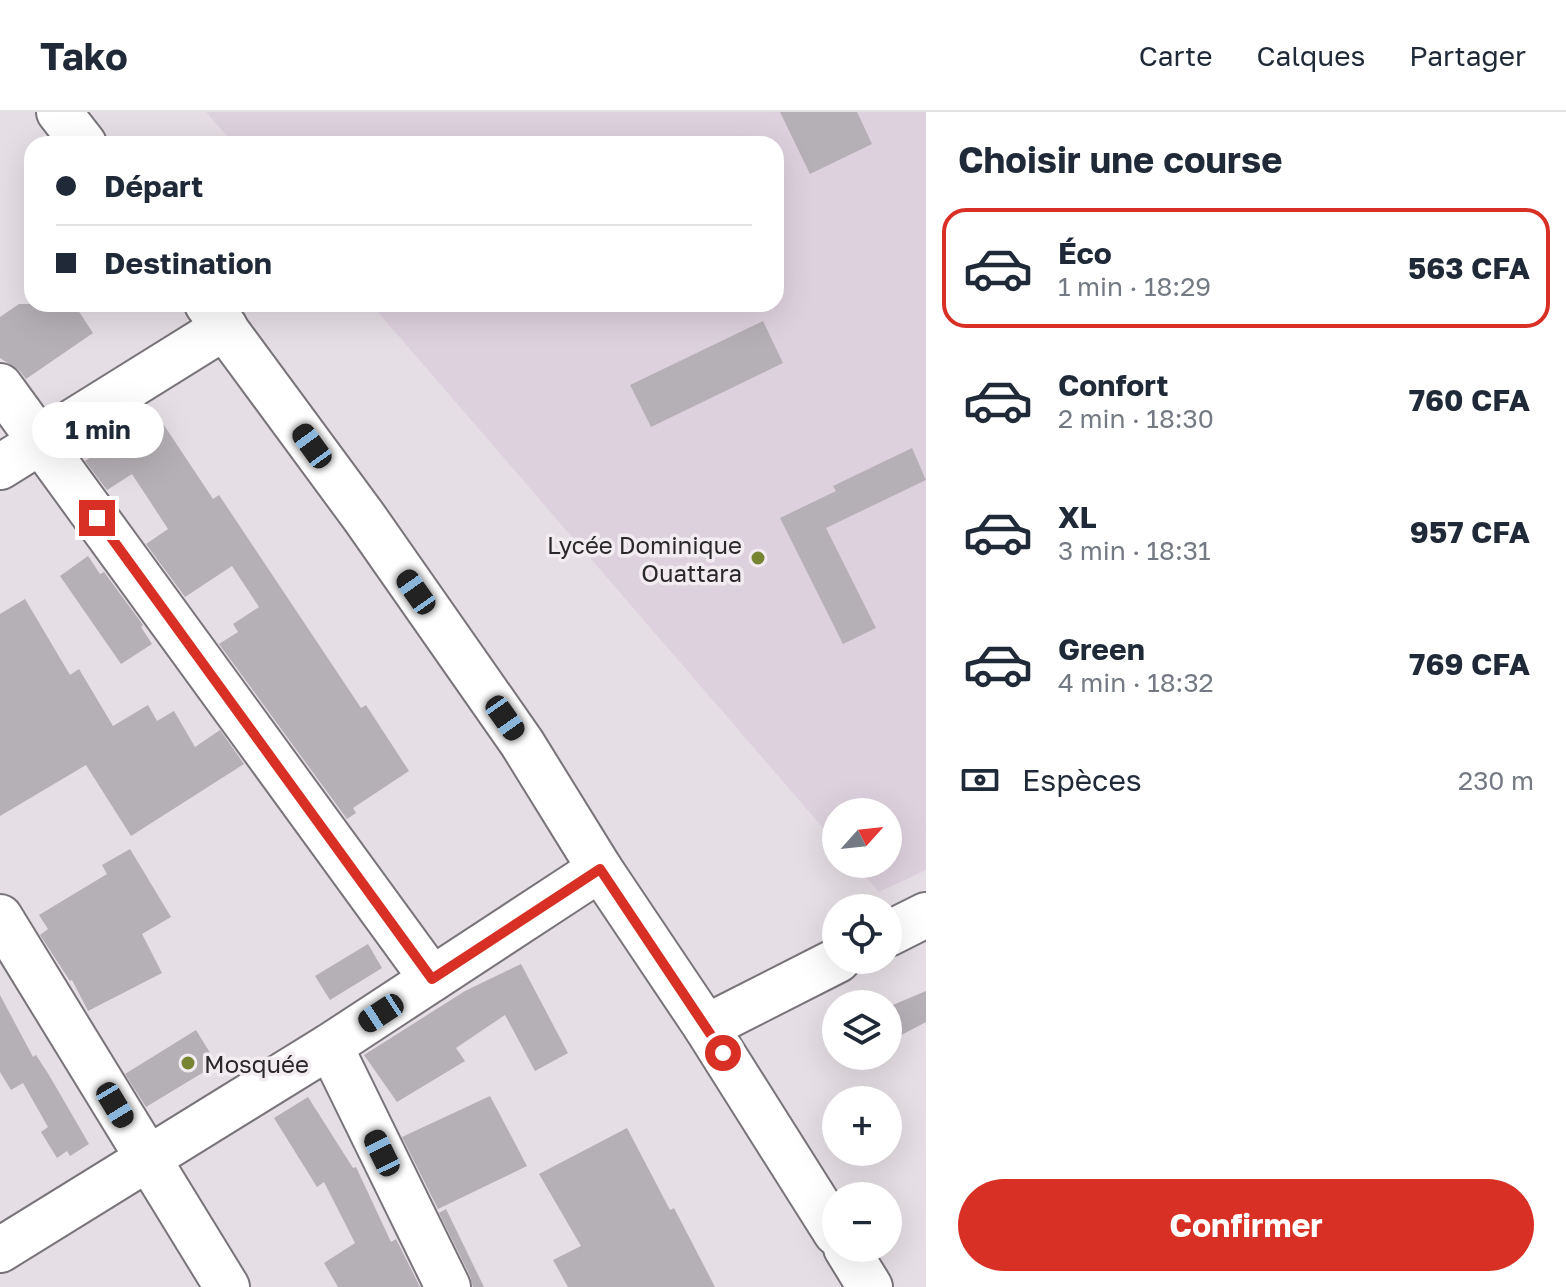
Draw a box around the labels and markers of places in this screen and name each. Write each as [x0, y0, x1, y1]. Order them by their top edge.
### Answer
place label: Lycée Dominique Ouattara [547, 530, 742, 587]
marker: Lycée Dominique Ouattara [749, 549, 767, 567]
place label: Mosquée [204, 1049, 309, 1078]
marker: Mosquée [179, 1054, 197, 1072]

